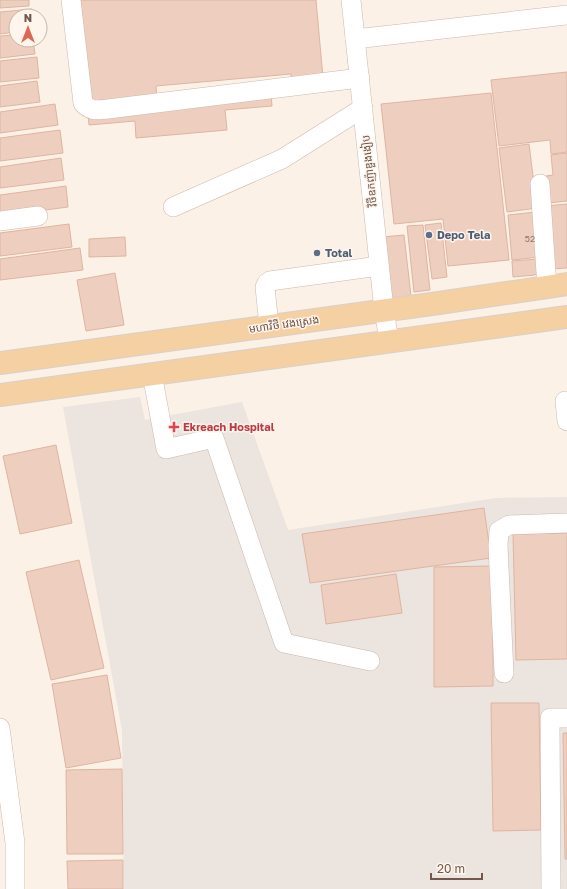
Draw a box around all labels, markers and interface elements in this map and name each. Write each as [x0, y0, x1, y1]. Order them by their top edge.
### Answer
north arrow [8, 8, 48, 48]
text: N [24, 11, 32, 24]
street label: វិថីឧកញ៉ាឌួងងៀប [358, 134, 380, 208]
place label: Depo Tela [437, 228, 490, 241]
marker: Depo Tela [424, 230, 434, 240]
house number: 52 [525, 233, 535, 244]
place label: Total [325, 246, 353, 259]
marker: Total [312, 248, 322, 258]
street label: មហាវិថី វេងស្រេង [248, 312, 320, 336]
place label: Ekreach Hospital [183, 420, 275, 433]
marker: Ekreach Hospital [168, 421, 180, 433]
scale bar [431, 855, 482, 881]
text: 20 m [437, 861, 465, 876]

